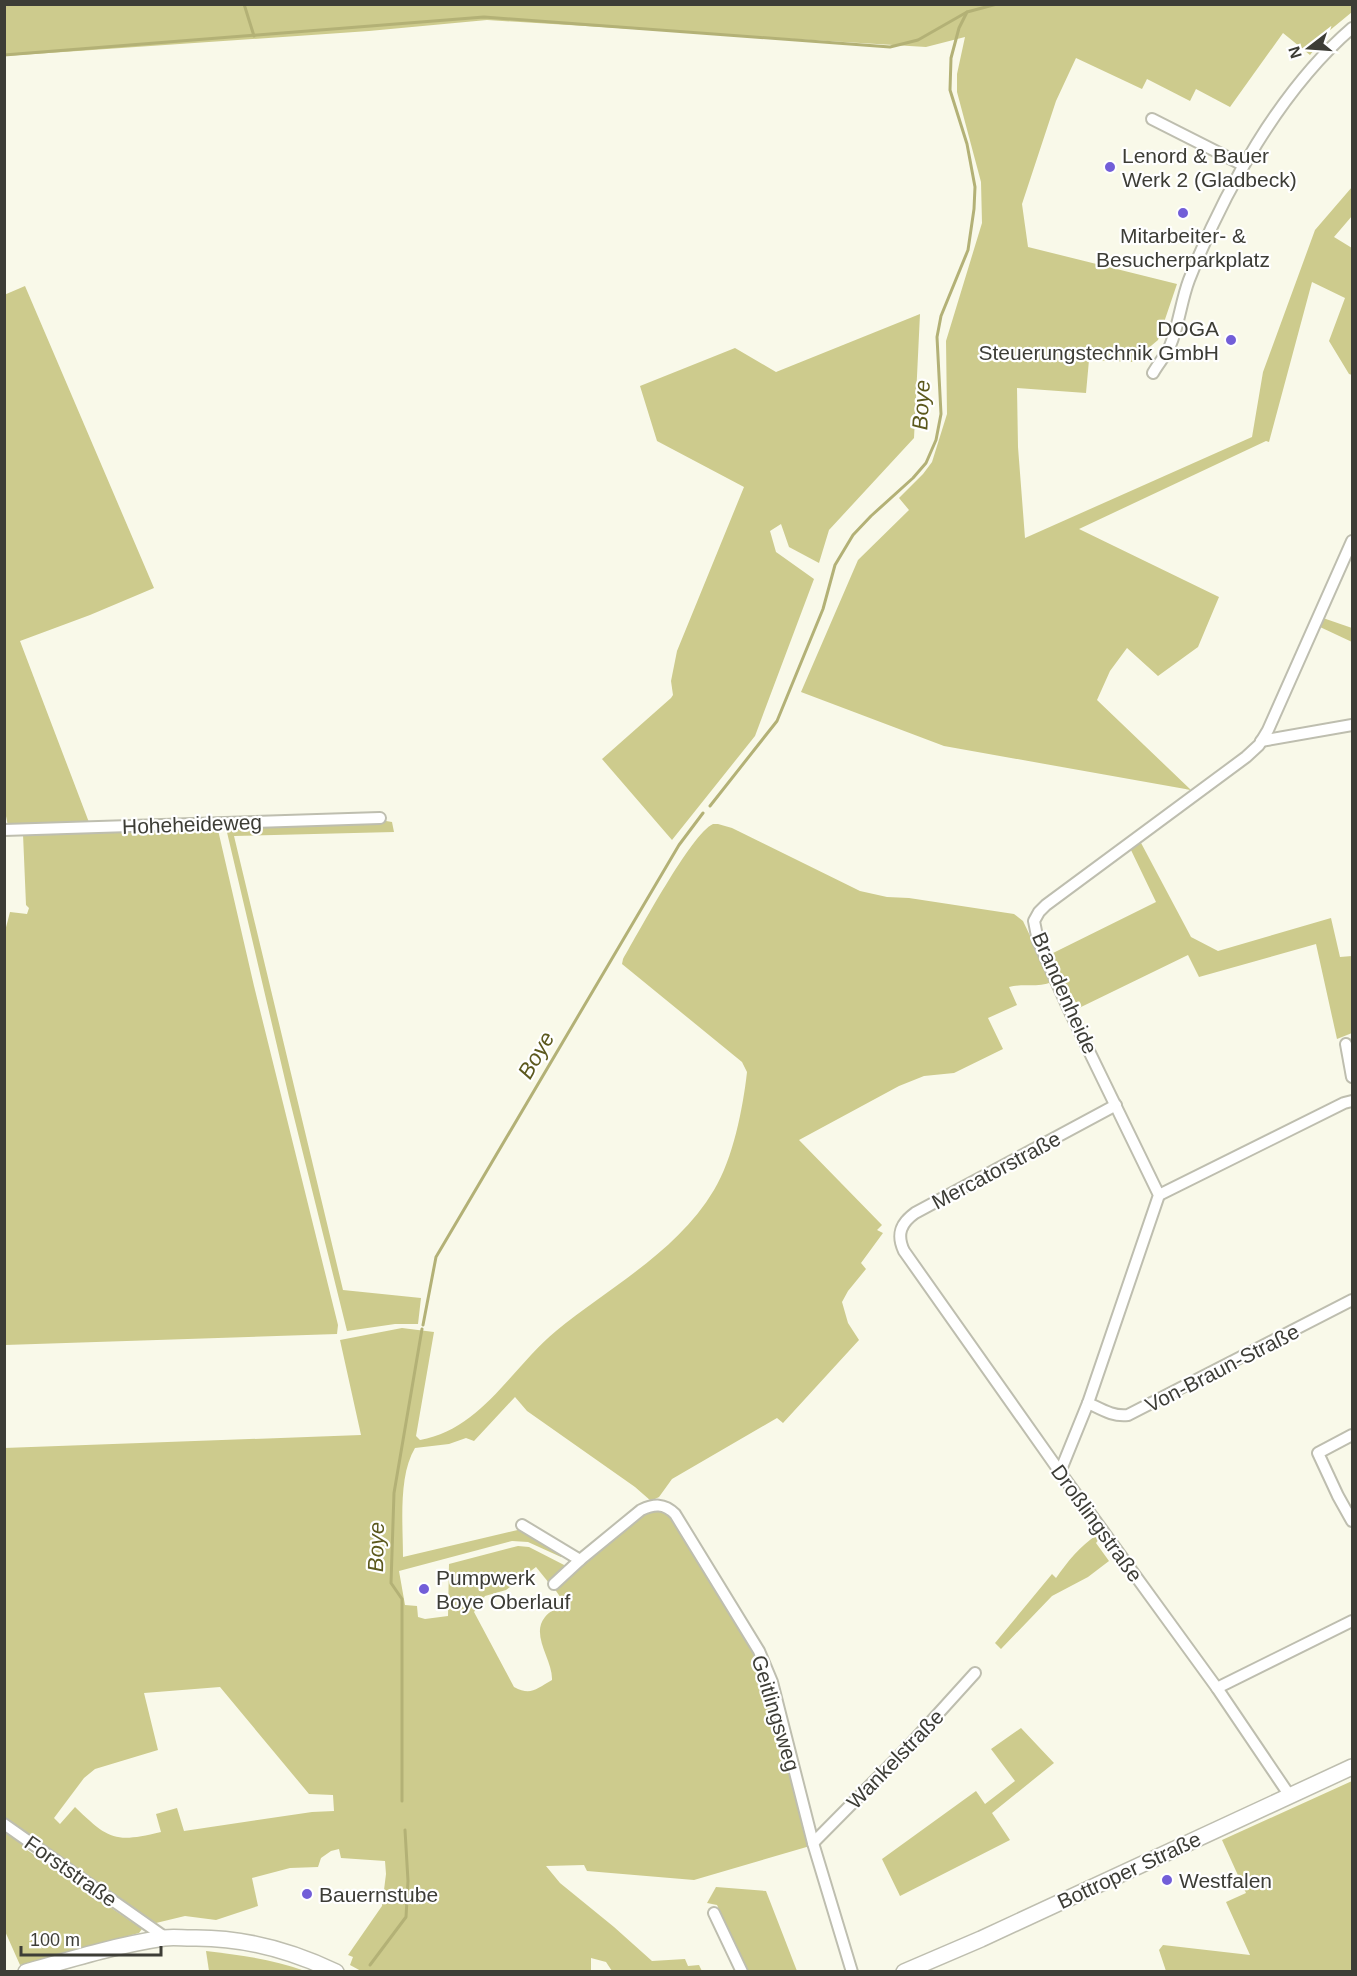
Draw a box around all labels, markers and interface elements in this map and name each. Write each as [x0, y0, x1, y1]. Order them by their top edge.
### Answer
north arrow [1279, 18, 1339, 78]
text: N [1285, 44, 1305, 60]
place label: Lenord & Bauer Werk 2 (Gladbeck) [1122, 144, 1297, 191]
marker: Lenord & Bauer Werk 2 (Gladbeck) [1103, 160, 1117, 174]
marker: Mitarbeiter- & Besucherparkplatz [1176, 206, 1190, 220]
place label: Mitarbeiter- & Besucherparkplatz [1096, 224, 1270, 271]
place label: DOGA Steuerungstechnik GmbH [979, 317, 1219, 364]
marker: DOGA Steuerungstechnik GmbH [1224, 333, 1238, 347]
water label: Boye [907, 379, 935, 431]
street label: Hoheheideweg [122, 810, 262, 838]
street label: Brandenheide [1028, 929, 1102, 1057]
water label: Boye [513, 1027, 559, 1083]
street label: Mercatorstraße [928, 1126, 1064, 1214]
street label: Von-Braun-Straße [1141, 1319, 1303, 1417]
street label: Droßlingstraße [1047, 1460, 1147, 1586]
water label: Boye [363, 1522, 389, 1572]
place label: Pumpwerk Boye Oberlauf [436, 1566, 570, 1613]
marker: Pumpwerk Boye Oberlauf [417, 1582, 431, 1596]
street label: Geitlingsweg [747, 1652, 805, 1774]
street label: Wankelstraße [842, 1705, 948, 1813]
street label: Bottroper Straße [1054, 1827, 1204, 1913]
street label: Forststraße [20, 1831, 122, 1911]
place label: Westfalen [1179, 1869, 1272, 1892]
marker: Westfalen [1160, 1873, 1174, 1887]
place label: Bauernstube [319, 1883, 438, 1906]
marker: Bauernstube [300, 1887, 314, 1901]
scale bar [21, 1919, 160, 1957]
text: 100 m [30, 1930, 80, 1950]

